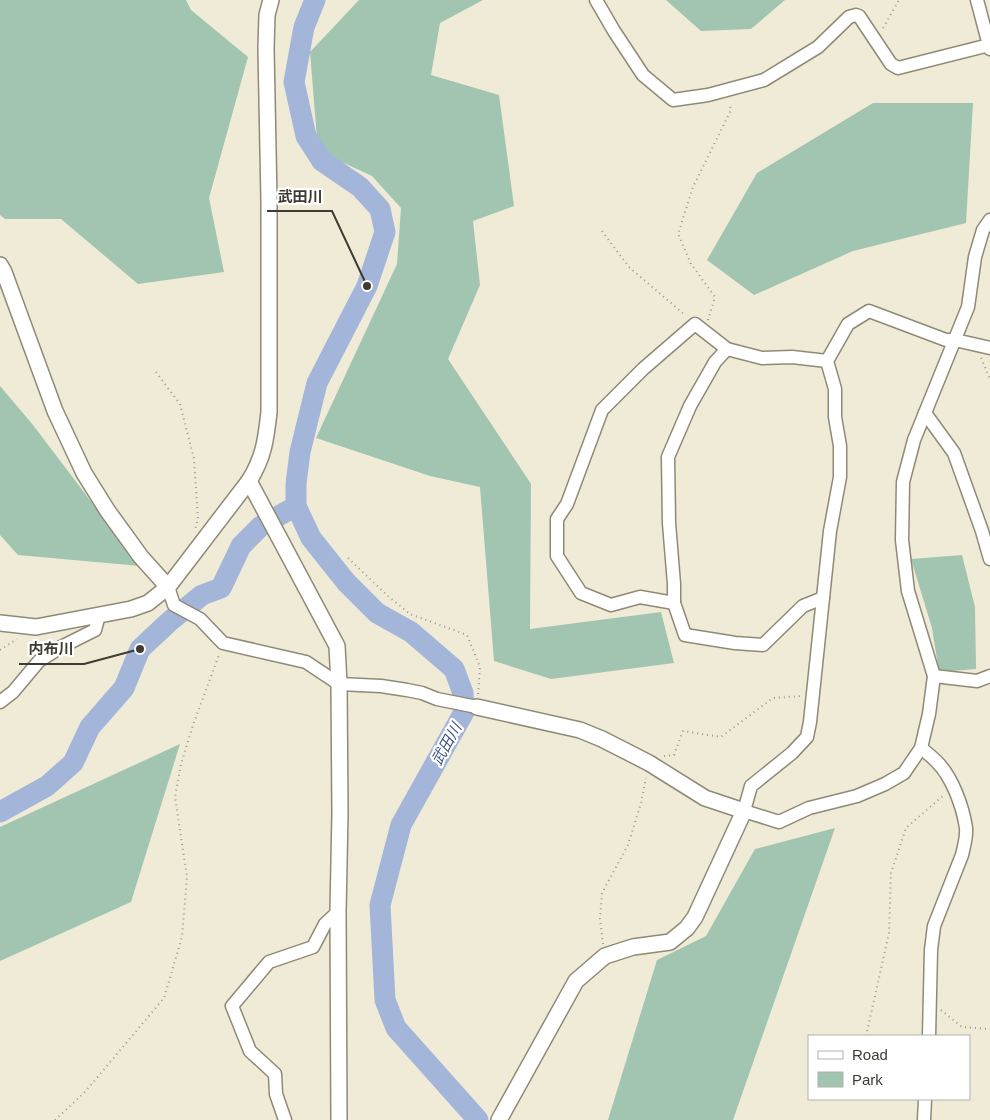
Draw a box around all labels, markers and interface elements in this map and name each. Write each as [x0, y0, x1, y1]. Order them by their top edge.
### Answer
callout: 武田川 [267, 181, 332, 211]
text: 武田川 [277, 188, 323, 205]
callout: 内布川 [19, 634, 84, 664]
text: 内布川 [28, 640, 74, 657]
water label: 武田川 [428, 718, 465, 768]
legend [808, 1035, 970, 1100]
text: Road [852, 1046, 888, 1063]
text: Park [852, 1071, 883, 1088]

